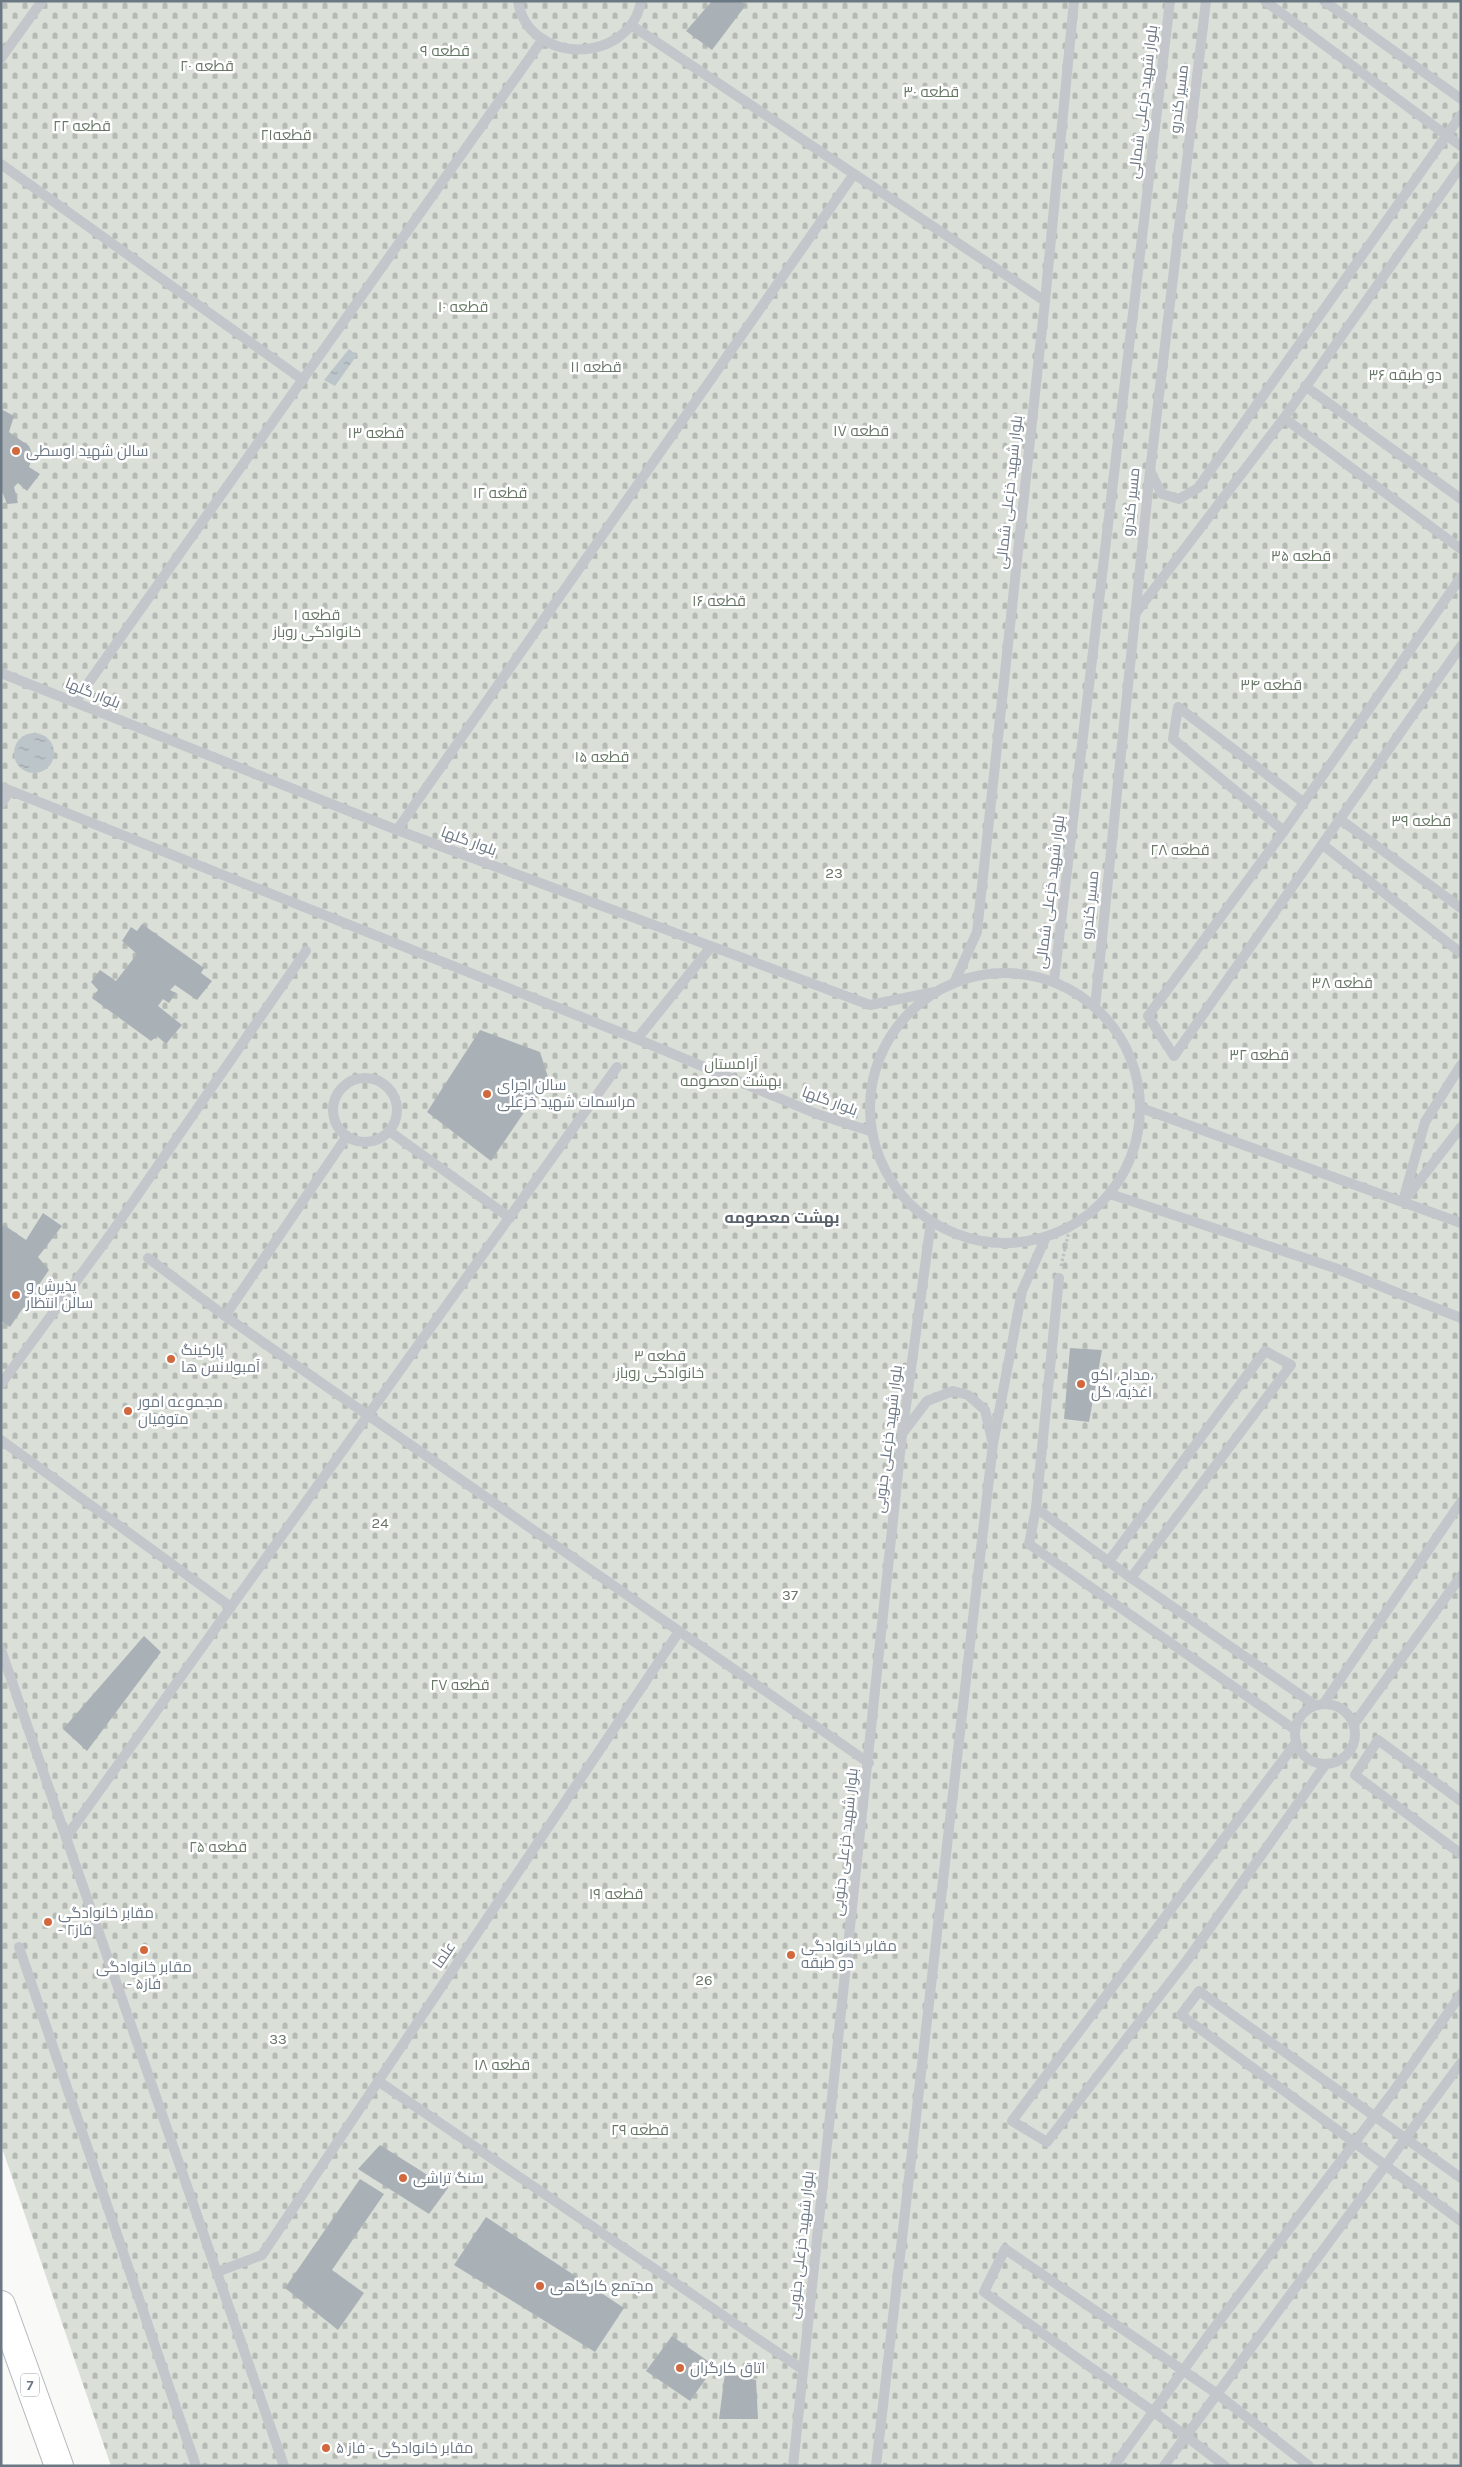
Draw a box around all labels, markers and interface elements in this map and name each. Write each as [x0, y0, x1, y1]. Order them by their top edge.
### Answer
street label: بلوار شهید خزعلی شمالی [1125, 24, 1162, 180]
park label: قطعه ۹ [420, 42, 470, 60]
park label: قطعه ۲۰ [180, 57, 234, 75]
street label: مسیر کندرو [1166, 64, 1192, 134]
park label: قطعه ۳۰ [903, 83, 959, 101]
park label: قطعه ۲۲ [53, 117, 111, 135]
park label: قطعه۲۱ [260, 126, 312, 144]
park label: قطعه ۱۰ [438, 298, 488, 316]
park label: قطعه ۱۱ [570, 358, 622, 376]
park label: ۳۶ دو طبقه [1368, 366, 1442, 384]
street label: بلوار شهید خزعلی شمالی [992, 414, 1027, 570]
park label: قطعه ۱۷ [833, 422, 889, 440]
park label: قطعه ۱۳ [348, 424, 404, 442]
place label: سالن شهید اوسطی [26, 442, 148, 461]
marker: سالن شهید اوسطی [10, 445, 22, 457]
street label: مسیر کندرو [1118, 467, 1144, 537]
park label: قطعه ۱۲ [473, 484, 527, 502]
park label: قطعه ۳۵ [1271, 547, 1331, 565]
park label: قطعه ۱۶ [692, 592, 746, 610]
park label: قطعه ۱ خانوادگی روباز [272, 606, 361, 642]
street label: بلوار گلها [62, 674, 123, 713]
park label: قطعه ۳۴ [1240, 676, 1302, 694]
park label: قطعه ۱۵ [575, 748, 629, 766]
park label: قطعه ۳۹ [1391, 812, 1451, 830]
street label: بلوار شهید خزعلی شمالی [1032, 814, 1069, 970]
street label: بلوار گلها [438, 823, 499, 860]
park label: قطعه ۲۸ [1150, 841, 1210, 859]
park label: 23 [825, 864, 843, 882]
street label: مسیر کندرو [1077, 870, 1103, 940]
park label: قطعه ۳۸ [1311, 974, 1373, 992]
park label: قطعه ۳۲ [1229, 1046, 1289, 1064]
park label: آرامستان بهشت معصومه [680, 1055, 782, 1091]
place label: سالن اجرای مراسمات شهید خزعلی [497, 1076, 635, 1112]
street label: بلوار گلها [799, 1083, 860, 1120]
marker: سالن اجرای مراسمات شهید خزعلی [481, 1088, 493, 1100]
district label: بهشت معصومه [724, 1208, 840, 1227]
place label: پذیرش و سالن انتظار [25, 1277, 93, 1313]
marker: پذیرش و سالن انتظار [10, 1289, 22, 1301]
place label: پارکینگ آمبولانس ها [181, 1341, 260, 1377]
park label: قطعه ۳ خانوادگی روباز [615, 1347, 704, 1383]
marker: پارکینگ آمبولانس ها [165, 1353, 177, 1365]
street label: بلوار شهید خزعلی جنوبی [870, 1364, 907, 1514]
place label: مداح، اکو، اغذیه، گل [1091, 1366, 1154, 1402]
marker: مداح، اکو، اغذیه، گل [1075, 1378, 1087, 1390]
place label: مجموعه امور متوفیان [137, 1393, 223, 1429]
marker: مجموعه امور متوفیان [122, 1405, 134, 1417]
park label: 24 [371, 1514, 389, 1532]
park label: 37 [782, 1586, 798, 1604]
park label: قطعه ۲۷ [430, 1676, 490, 1694]
street label: بلوار شهید خزعلی جنوبی [828, 1767, 863, 1917]
park label: قطعه ۲۵ [189, 1838, 247, 1856]
park label: قطعه ۱۹ [589, 1885, 643, 1903]
place label: مقابر خانوادگی - فاز۲ [58, 1904, 154, 1939]
marker: مقابر خانوادگی - فاز۲ [42, 1916, 54, 1928]
place label: مقابر خانوادگی دو طبقه [801, 1937, 897, 1972]
street label: علما [429, 1938, 459, 1972]
marker: مقابر خانوادگی - فاز۵ [138, 1944, 150, 1956]
marker: مقابر خانوادگی دو طبقه [785, 1949, 797, 1961]
place label: مقابر خانوادگی - فاز۵ [96, 1958, 192, 1993]
park label: 26 [695, 1971, 713, 1989]
park label: 33 [269, 2030, 287, 2048]
park label: قطعه ۱۸ [474, 2056, 530, 2074]
park label: قطعه ۲۹ [611, 2121, 669, 2139]
place label: سنگ تراشی [413, 2169, 484, 2188]
street label: بلوار شهید خزعلی جنوبی [784, 2170, 819, 2320]
marker: سنگ تراشی [397, 2172, 409, 2184]
place label: مجتمع کارگاهی [550, 2277, 654, 2297]
marker: مجتمع کارگاهی [534, 2280, 546, 2292]
place label: اتاق کارگران [690, 2359, 765, 2378]
marker: اتاق کارگران [674, 2362, 686, 2374]
road number: 7 [21, 2374, 39, 2396]
place label: مقابر خانوادگی - فاز ۵ [336, 2439, 473, 2458]
marker: مقابر خانوادگی - فاز ۵ [320, 2442, 332, 2454]

